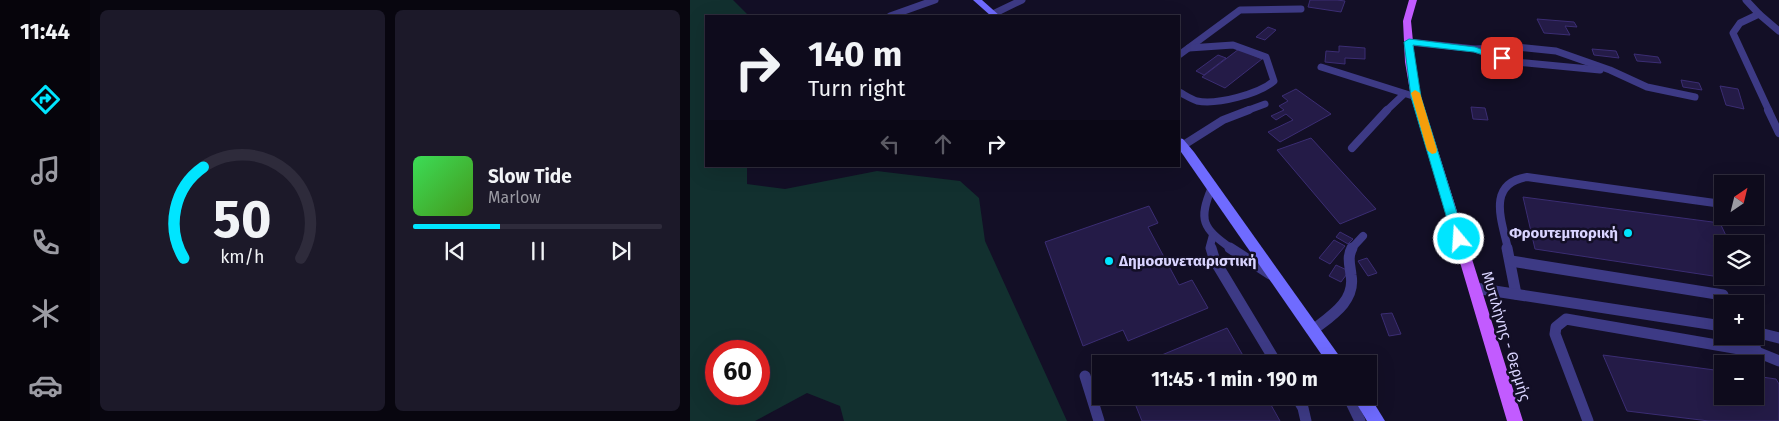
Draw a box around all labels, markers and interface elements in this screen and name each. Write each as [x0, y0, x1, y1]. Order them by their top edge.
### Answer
text: 11:44 [20, 18, 70, 45]
text: 140 m [808, 33, 902, 75]
icon: right [725, 35, 790, 100]
pin [1481, 37, 1523, 79]
icon: arrive [1488, 44, 1516, 72]
text: Turn right [808, 75, 905, 102]
icon: directions [28, 82, 63, 117]
icon: left [876, 130, 904, 158]
icon: ahead [929, 130, 957, 158]
icon: right [982, 130, 1010, 158]
icon: music [28, 153, 63, 188]
text: Slow Tide [488, 165, 572, 188]
north arrow [1714, 175, 1764, 225]
map controls [1714, 175, 1764, 405]
text: 50 [213, 188, 272, 251]
text: Marlow [488, 188, 541, 207]
position arrow [1432, 212, 1484, 264]
place label: Φρουτεμπορική [1509, 224, 1618, 242]
icon: phone [28, 225, 63, 260]
marker: Φρουτεμπορική [1622, 227, 1634, 239]
button: layers [1714, 235, 1764, 285]
icon: previous [441, 237, 469, 265]
icon: pause [524, 237, 552, 265]
icon: next [607, 237, 635, 265]
text: km/h [220, 246, 265, 268]
place label: Δημοσυνεταιριστική [1118, 252, 1257, 270]
marker: Δημοσυνεταιριστική [1103, 255, 1115, 267]
street label: Μυτιλήνης - Θερμής [1478, 269, 1534, 403]
button: + [1714, 295, 1764, 345]
icon: climate [28, 296, 63, 331]
speed limit sign: 60 [705, 340, 770, 405]
button: − [1714, 355, 1764, 405]
icon: car [28, 368, 63, 403]
text: 11:45 · 1 min · 190 m [1151, 368, 1318, 391]

